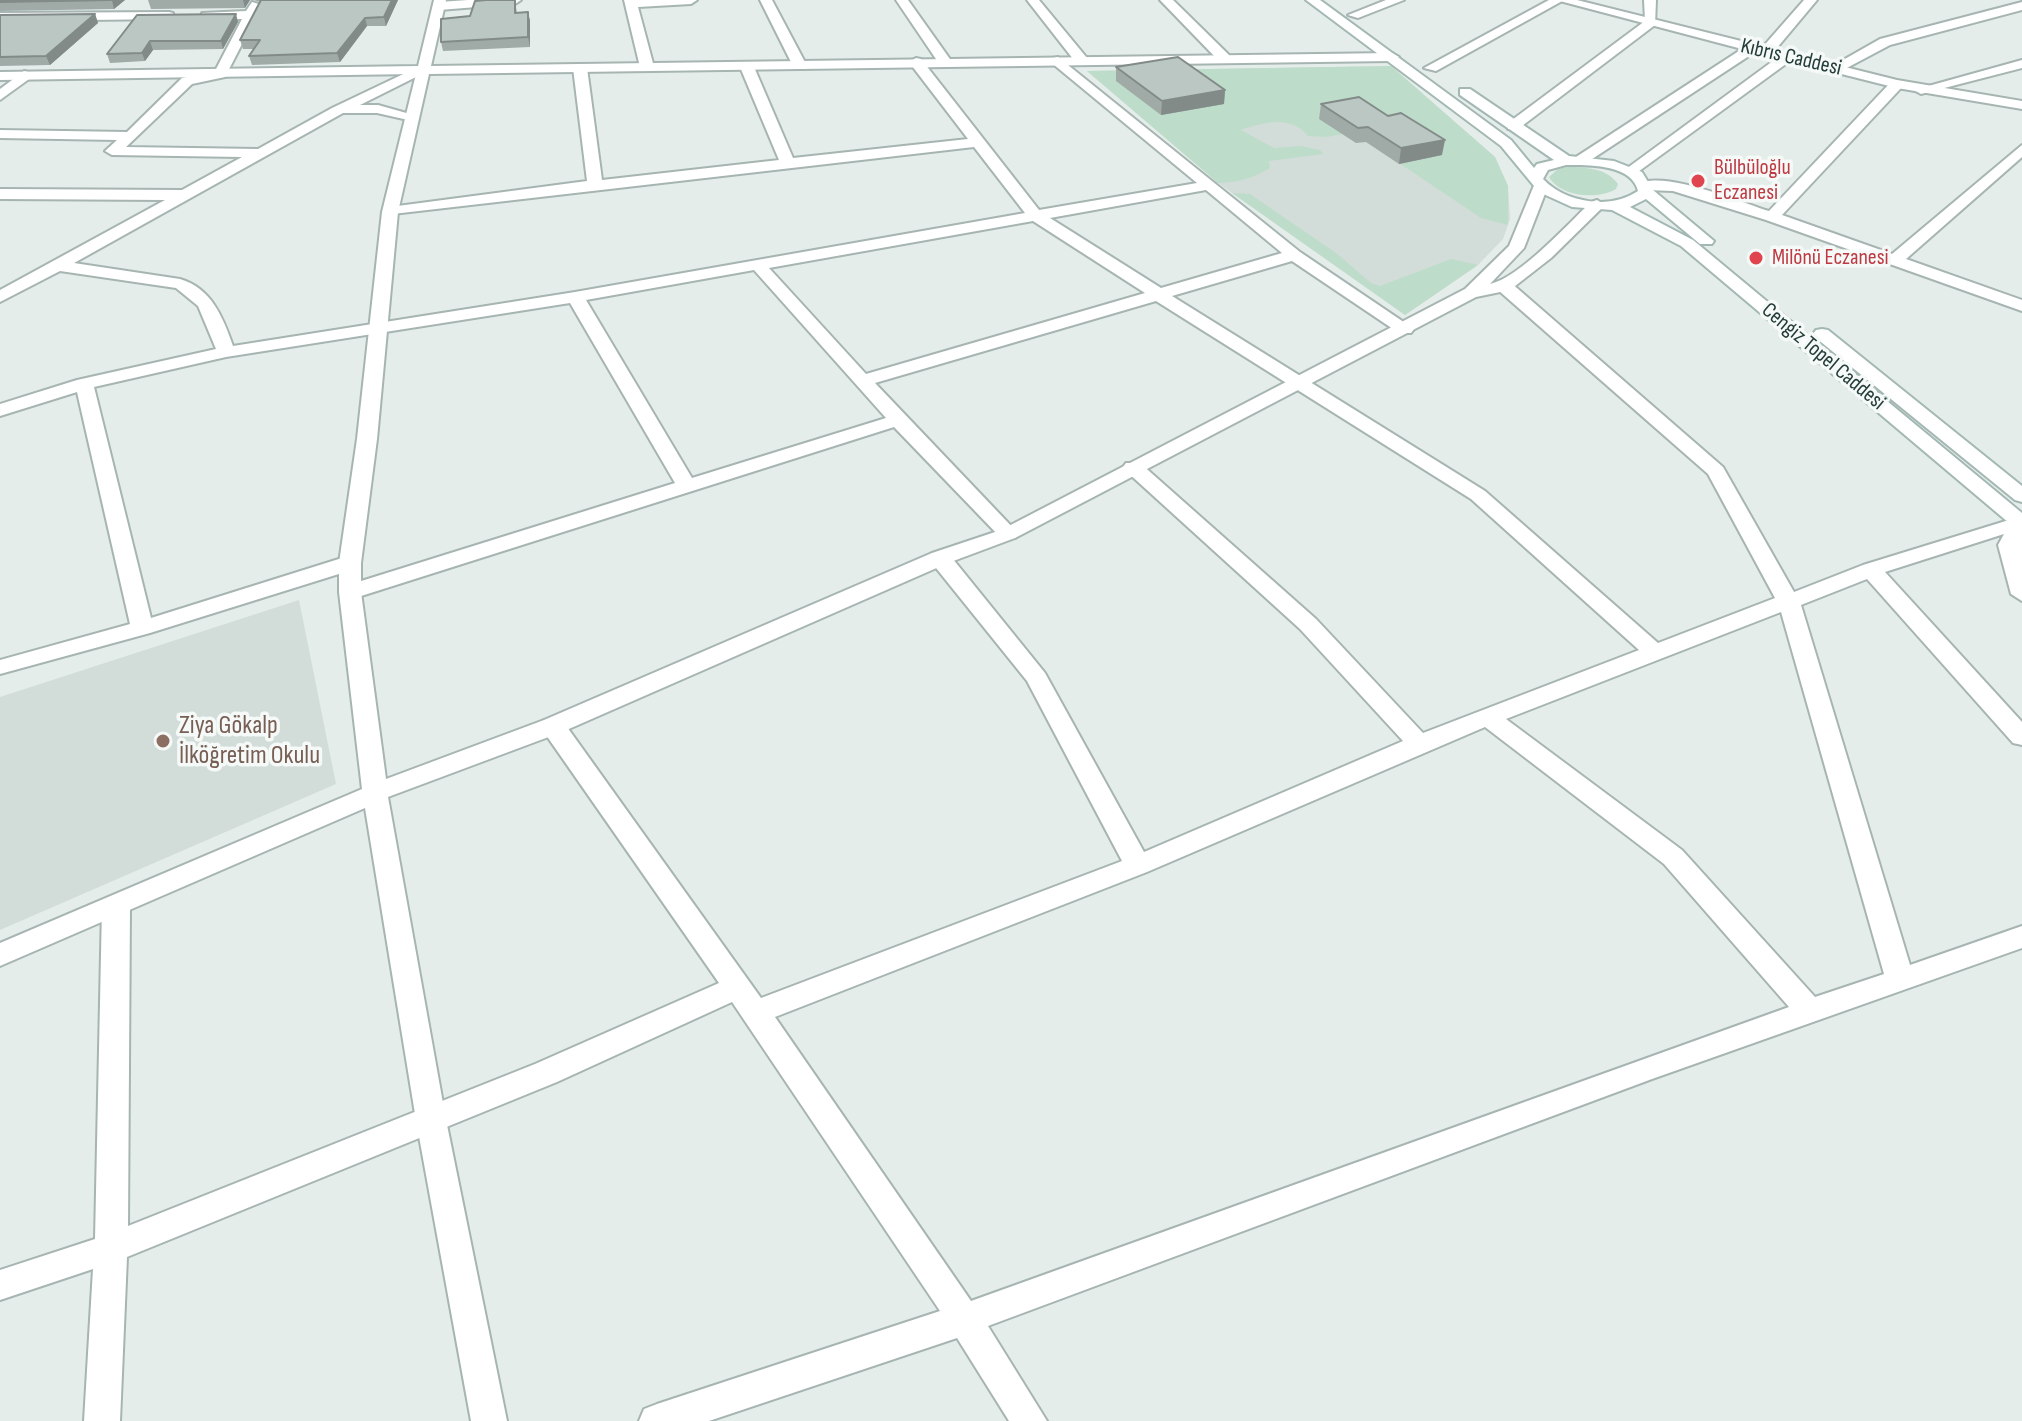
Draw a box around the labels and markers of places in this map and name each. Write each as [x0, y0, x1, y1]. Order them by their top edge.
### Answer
place label: Bülbüloğlu Eczanesi [1714, 155, 1791, 206]
marker: Bülbüloğlu Eczanesi [1689, 172, 1707, 190]
place label: Milönü Eczanesi [1772, 245, 1889, 271]
marker: Milönü Eczanesi [1747, 249, 1765, 267]
place label: Ziya Gökalp İlköğretim Okulu [179, 710, 320, 772]
marker: Ziya Gökalp İlköğretim Okulu [154, 732, 172, 750]

